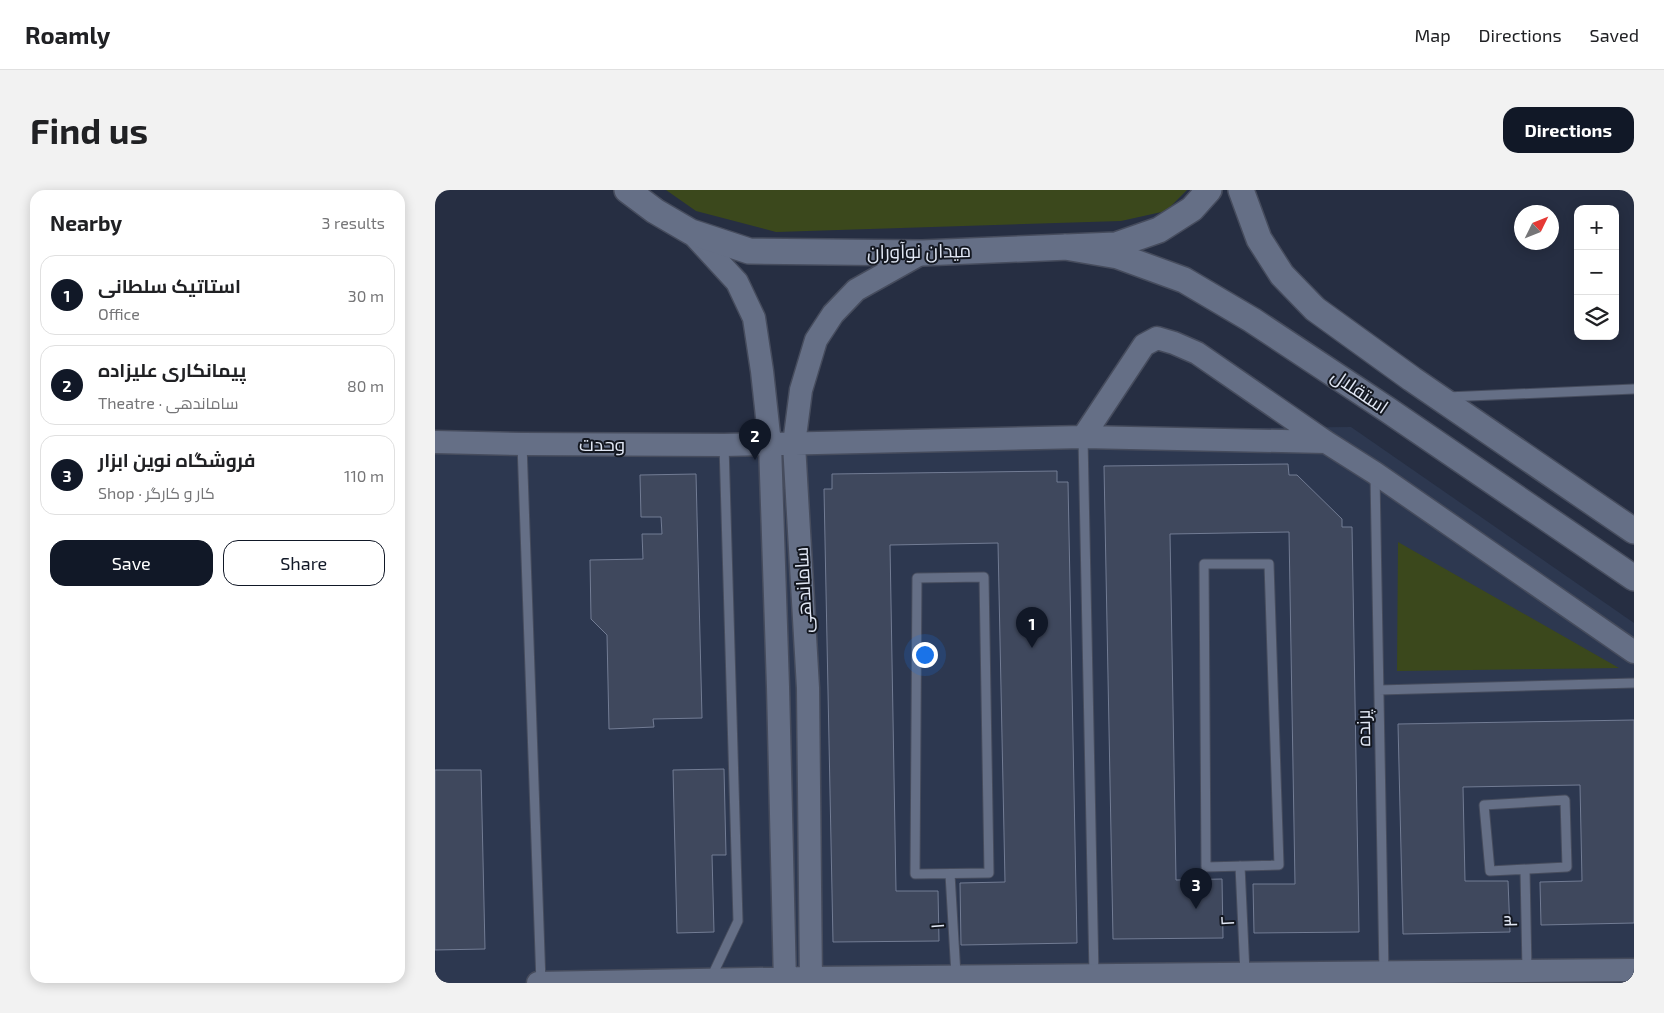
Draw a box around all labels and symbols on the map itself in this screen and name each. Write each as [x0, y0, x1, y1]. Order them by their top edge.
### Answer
north arrow [1514, 205, 1559, 250]
street label: میدان نوآوران [867, 238, 971, 264]
street label: استقلال [1327, 363, 1393, 419]
pin: 2 [739, 419, 771, 460]
street label: وحدت [579, 432, 625, 456]
street label: ساماندهی [789, 546, 817, 634]
pin: 1 [1016, 607, 1048, 648]
your location [912, 642, 938, 668]
street label: پرنده [1351, 709, 1376, 747]
pin: 3 [1180, 868, 1212, 909]
street label: ۳ [1498, 914, 1521, 928]
street label: ۲ [1215, 915, 1238, 927]
street label: ۱ [925, 922, 948, 930]

